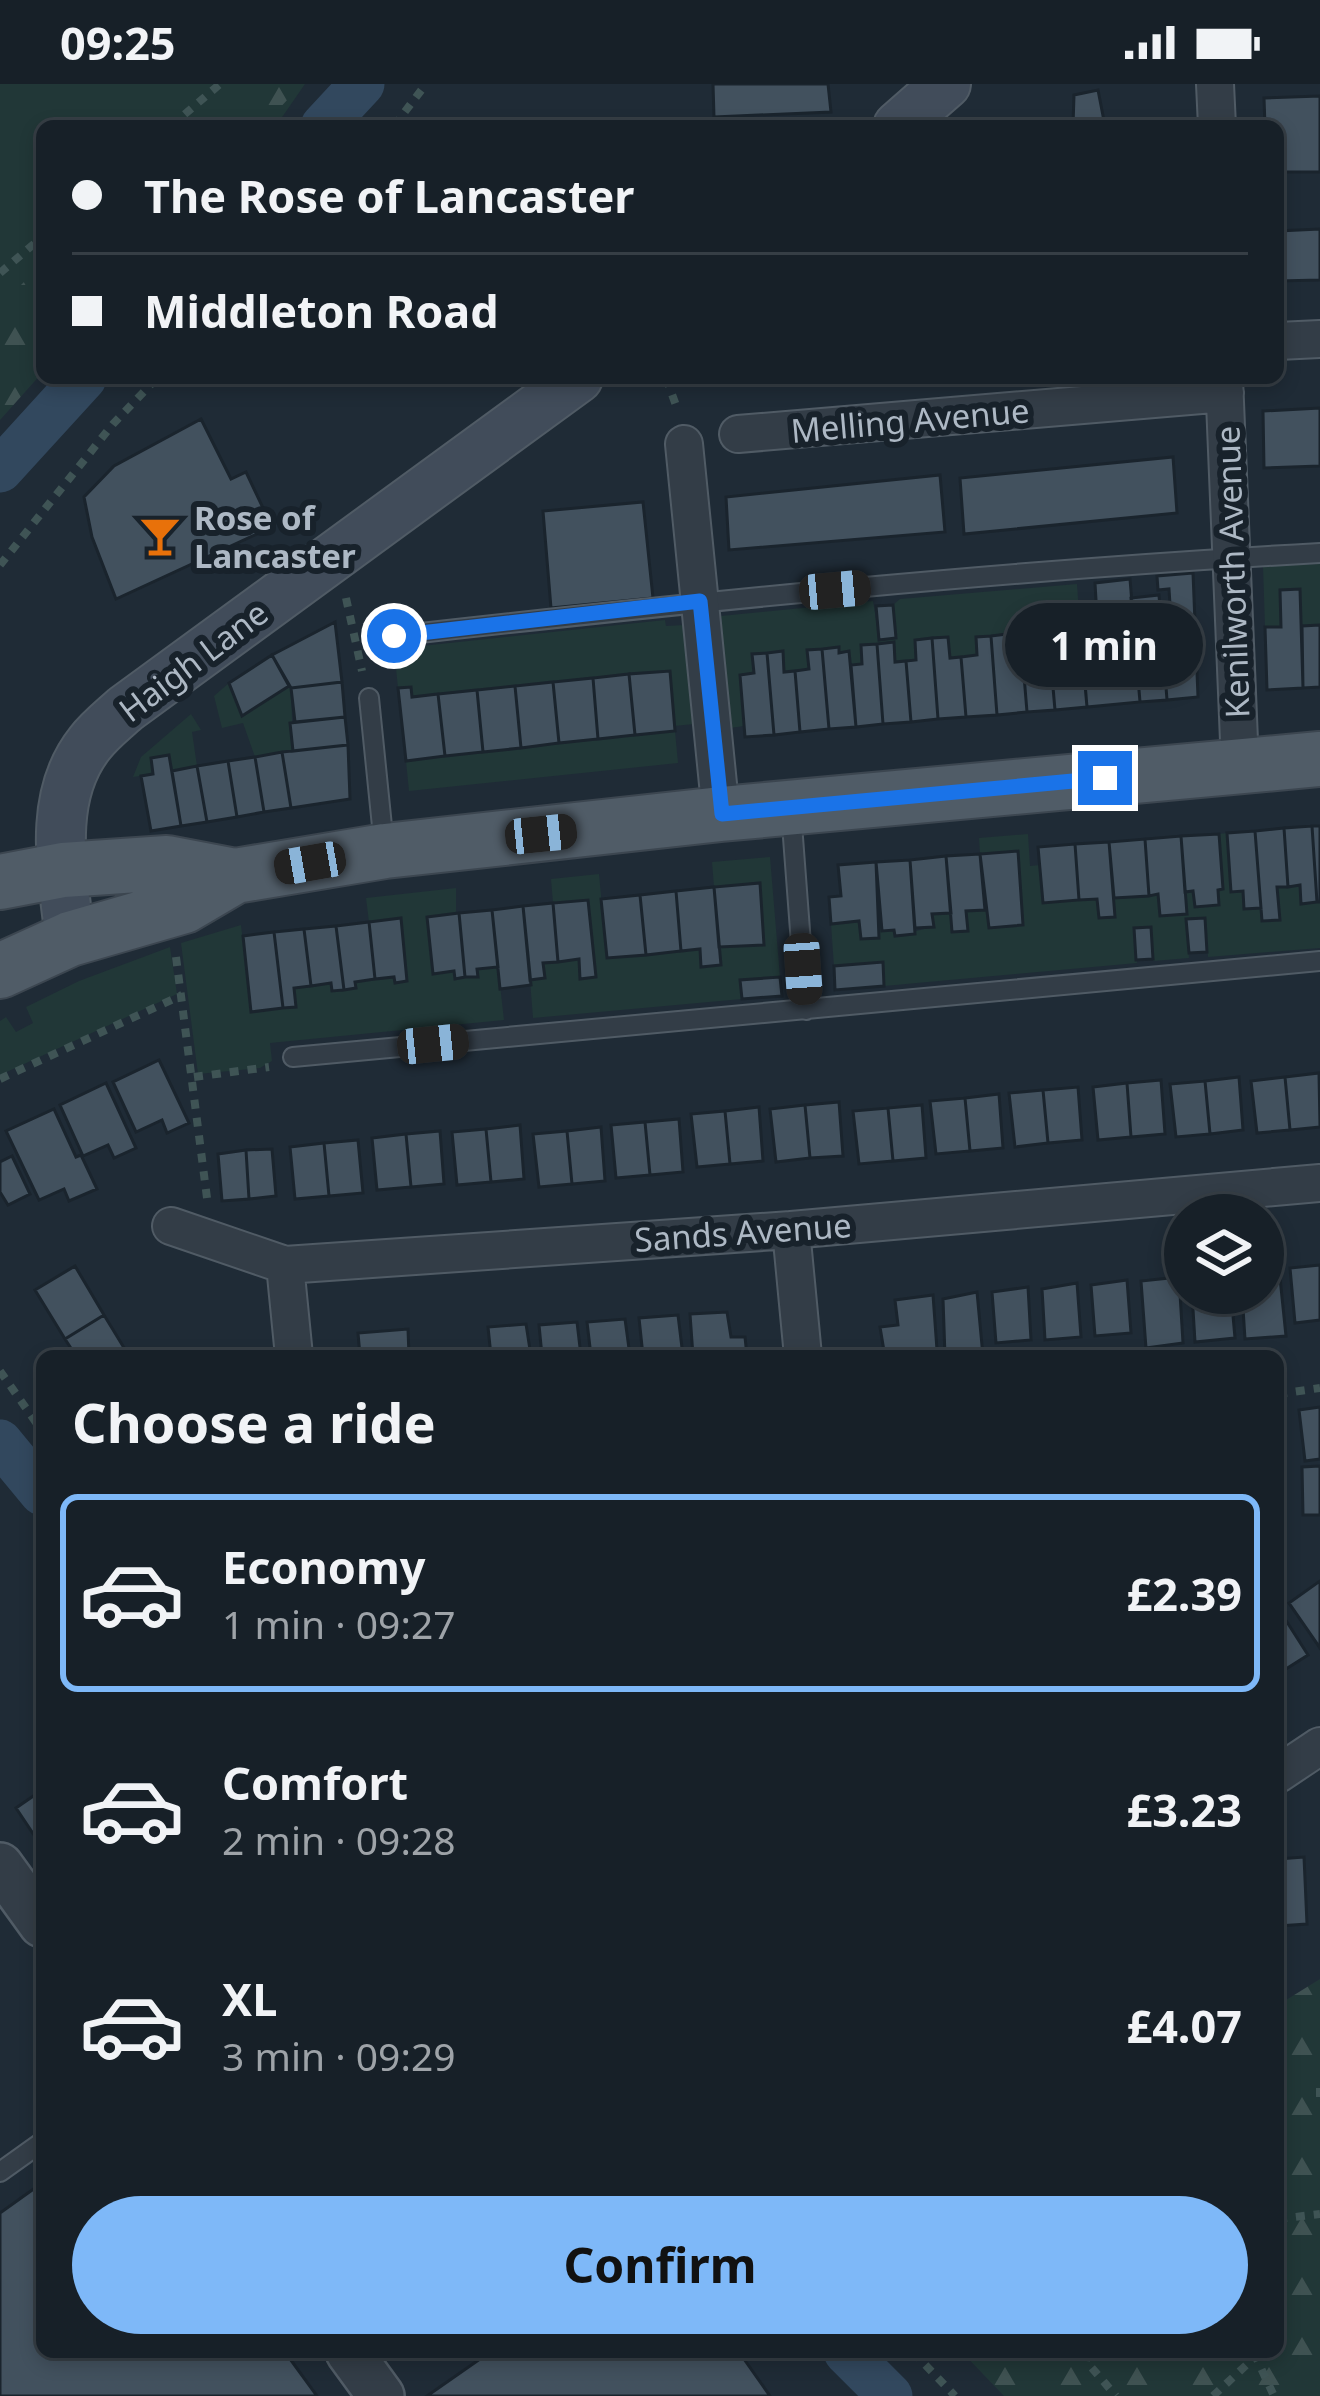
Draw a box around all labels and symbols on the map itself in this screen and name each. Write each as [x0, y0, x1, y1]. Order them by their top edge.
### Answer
street label: Melling Avenue [789, 387, 1031, 453]
street label: Kenilworth Avenue [1204, 425, 1260, 719]
place label: Rose of Lancaster [194, 495, 356, 578]
bar icon: Rose of Lancaster [137, 513, 183, 559]
car [798, 569, 872, 611]
street label: Haigh Lane [109, 590, 277, 732]
callout: 1 min [1006, 604, 1204, 688]
route start [367, 609, 421, 663]
route end [1078, 751, 1132, 805]
car [503, 812, 579, 856]
car [271, 839, 349, 887]
car [783, 932, 823, 1006]
car [395, 1022, 471, 1066]
street label: Sands Avenue [633, 1202, 853, 1262]

